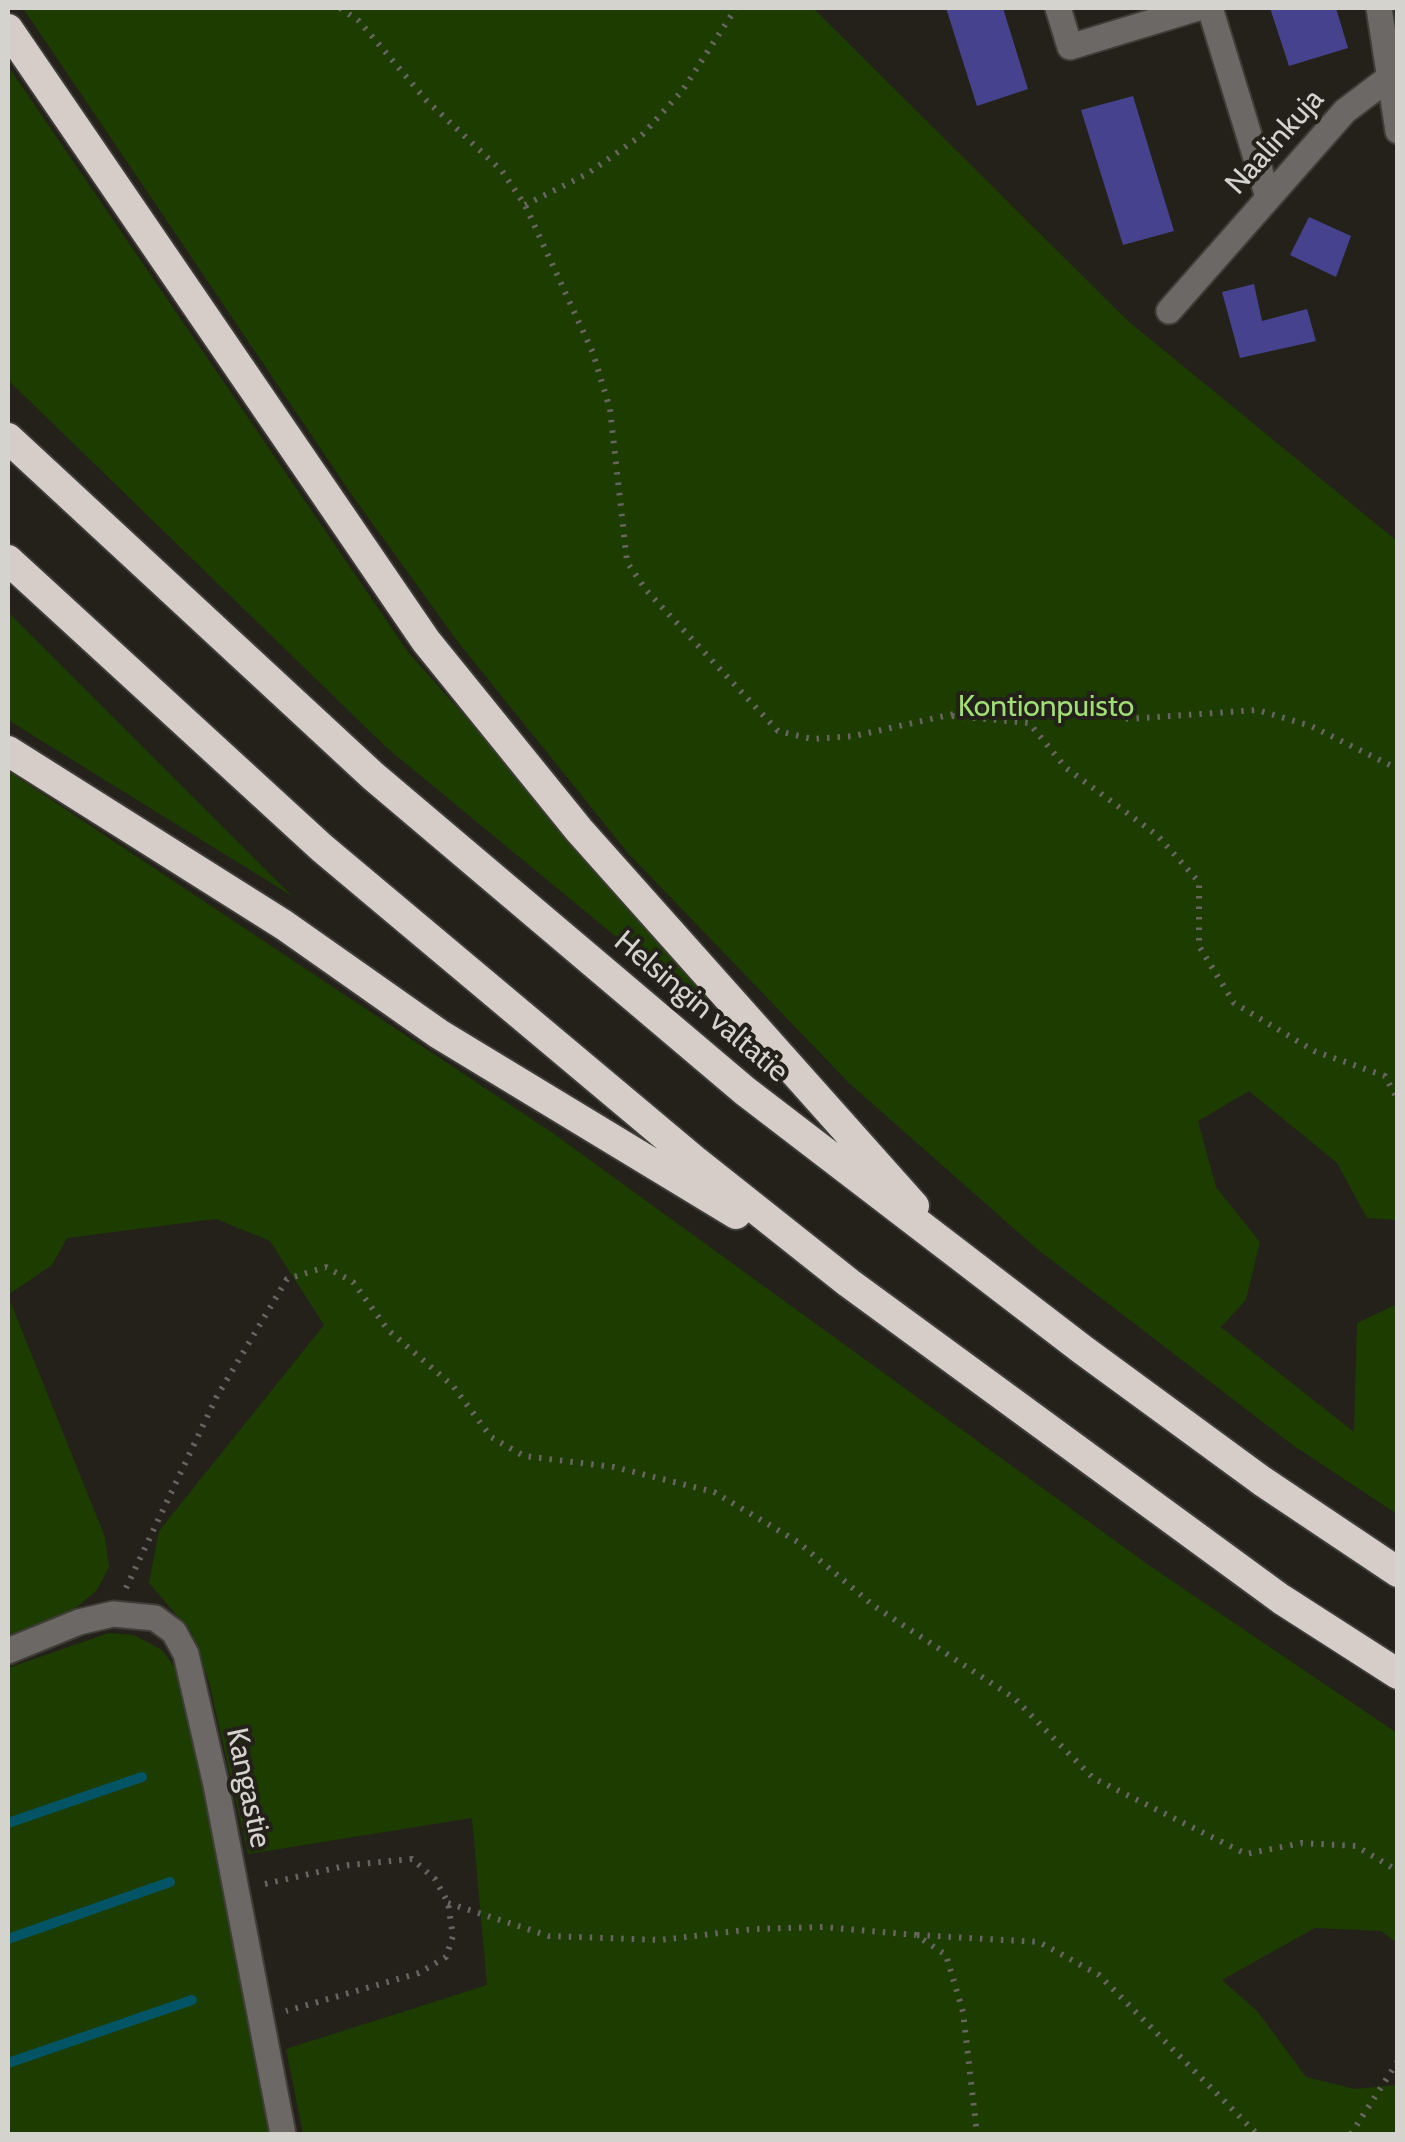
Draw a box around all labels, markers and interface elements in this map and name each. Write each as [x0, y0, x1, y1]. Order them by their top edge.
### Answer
street label: Naalinkuja [1218, 82, 1332, 202]
park label: Kontionpuisto [958, 689, 1134, 725]
street label: Helsingin valtatie [607, 924, 795, 1090]
street label: Kangastie [218, 1725, 278, 1851]

